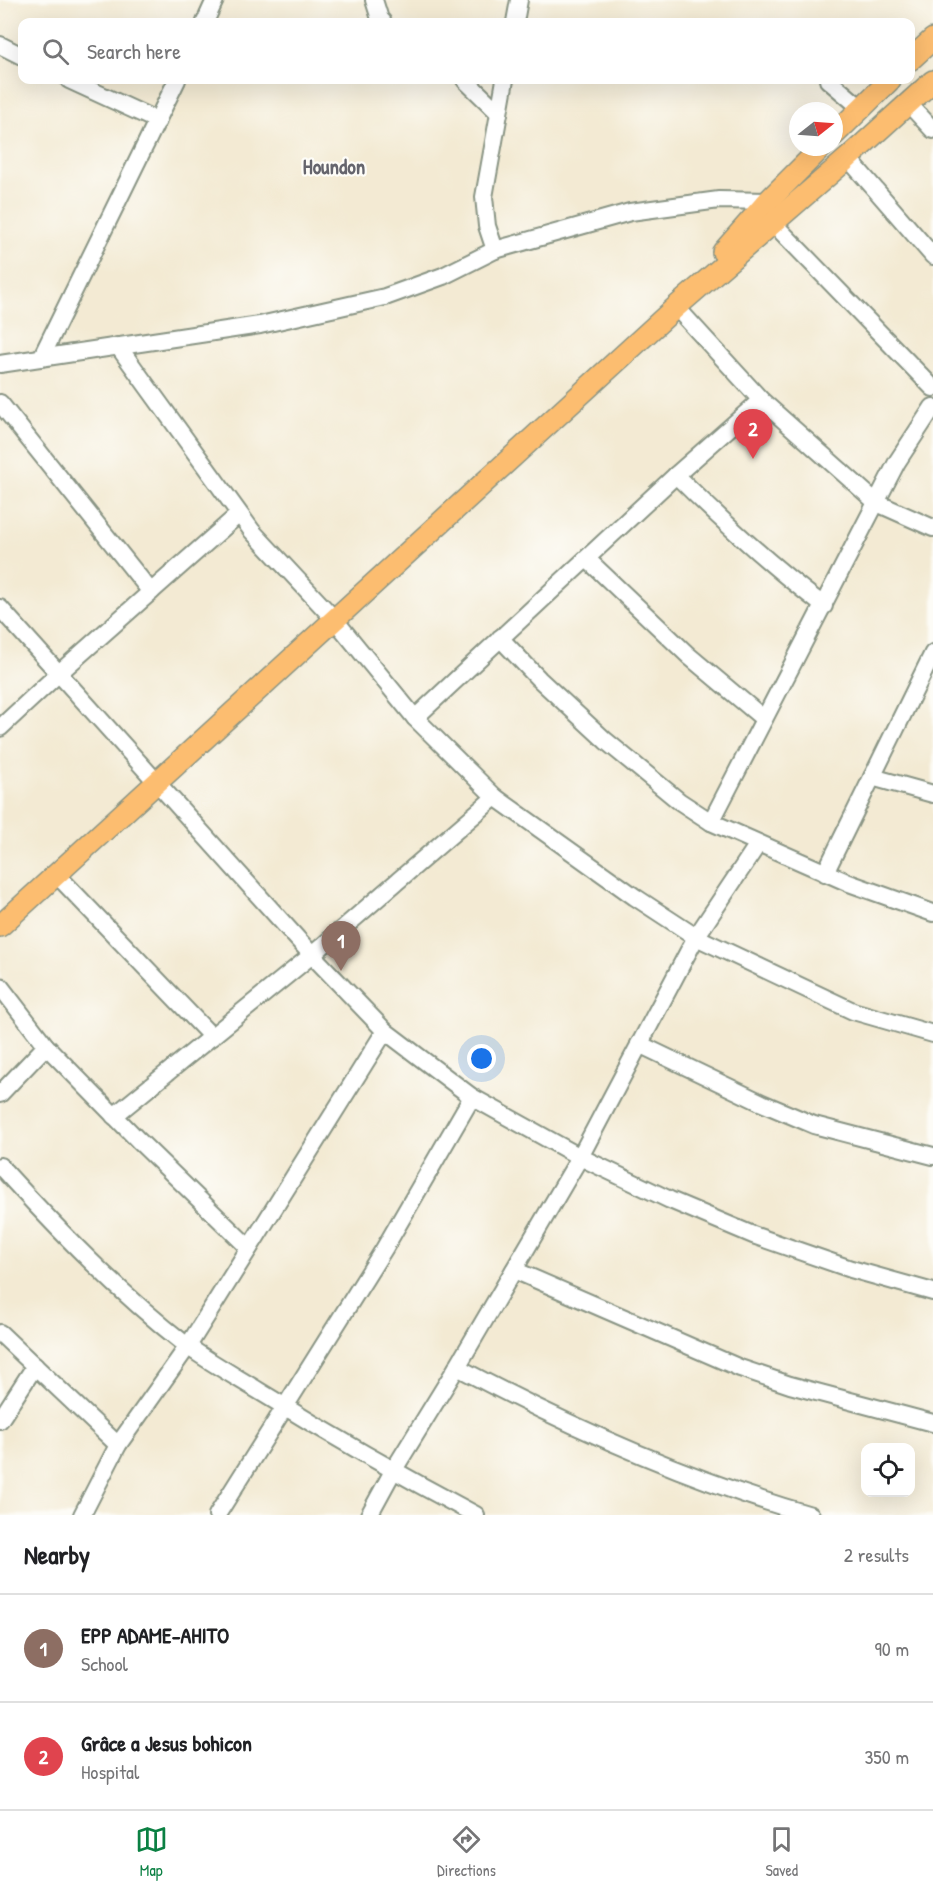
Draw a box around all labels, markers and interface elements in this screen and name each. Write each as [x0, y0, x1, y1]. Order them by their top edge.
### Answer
search box [18, 18, 915, 84]
icon: search [39, 35, 72, 68]
text: Search here [87, 36, 181, 66]
north arrow [789, 102, 843, 156]
district label: Houndon [303, 152, 365, 181]
pin: 2 [734, 410, 772, 459]
pin: 1 [322, 922, 360, 971]
your location [467, 1044, 496, 1073]
map controls [861, 1443, 915, 1497]
button: locate [861, 1443, 915, 1497]
text: Nearby [24, 1537, 90, 1572]
text: 2 results [844, 1541, 909, 1568]
text: EPP ADAME-AHITO [81, 1620, 229, 1650]
text: 1 [40, 1635, 47, 1662]
text: 90 m [875, 1635, 909, 1662]
text: School [81, 1650, 128, 1677]
text: Grâce a Jesus bohicon [81, 1728, 252, 1758]
text: 2 [39, 1743, 48, 1770]
text: 350 m [864, 1743, 909, 1770]
text: Hospital [81, 1758, 139, 1785]
tab: Map [135, 1823, 168, 1881]
tab: Directions [437, 1823, 496, 1881]
tab: Saved [765, 1823, 798, 1881]

